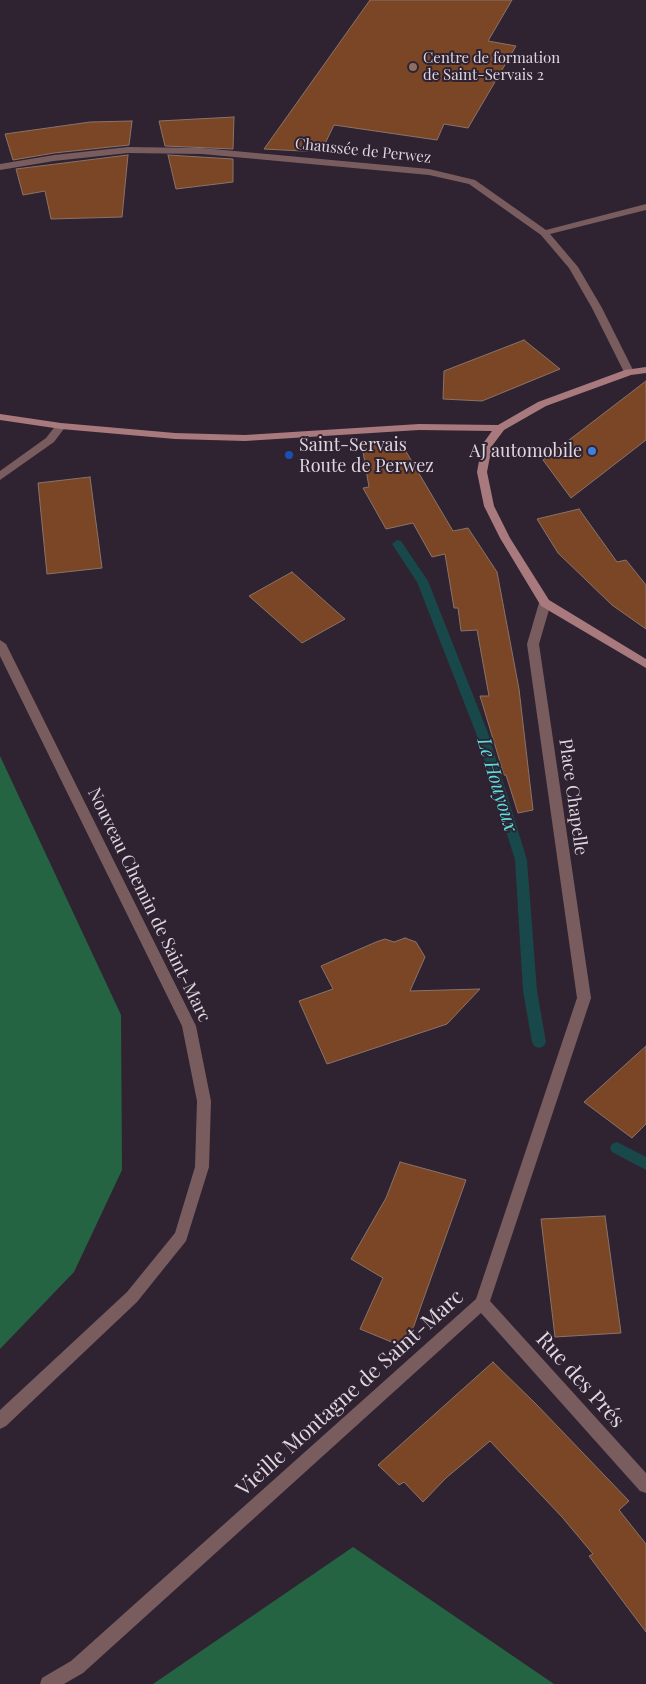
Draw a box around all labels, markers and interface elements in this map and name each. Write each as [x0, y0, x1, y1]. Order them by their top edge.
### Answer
place label: Centre de formation de Saint-Servais 2 [423, 49, 560, 84]
marker: Centre de formation de Saint-Servais 2 [407, 61, 419, 73]
street label: Chaussée de Perwez [294, 135, 432, 167]
place label: Saint-Servais Route de Perwez [299, 434, 434, 476]
place label: AJ automobile [469, 440, 582, 462]
marker: AJ automobile [586, 445, 598, 457]
marker: Saint-Servais Route de Perwez [283, 449, 295, 461]
water label: Le Houyoux [472, 735, 522, 835]
street label: Place Chapelle [554, 737, 592, 857]
street label: Nouveau Chemin de Saint-Marc [83, 784, 215, 1026]
street label: Vieille Montagne de Saint-Marc [231, 1284, 469, 1502]
street label: Rue des Prés [530, 1327, 630, 1433]

